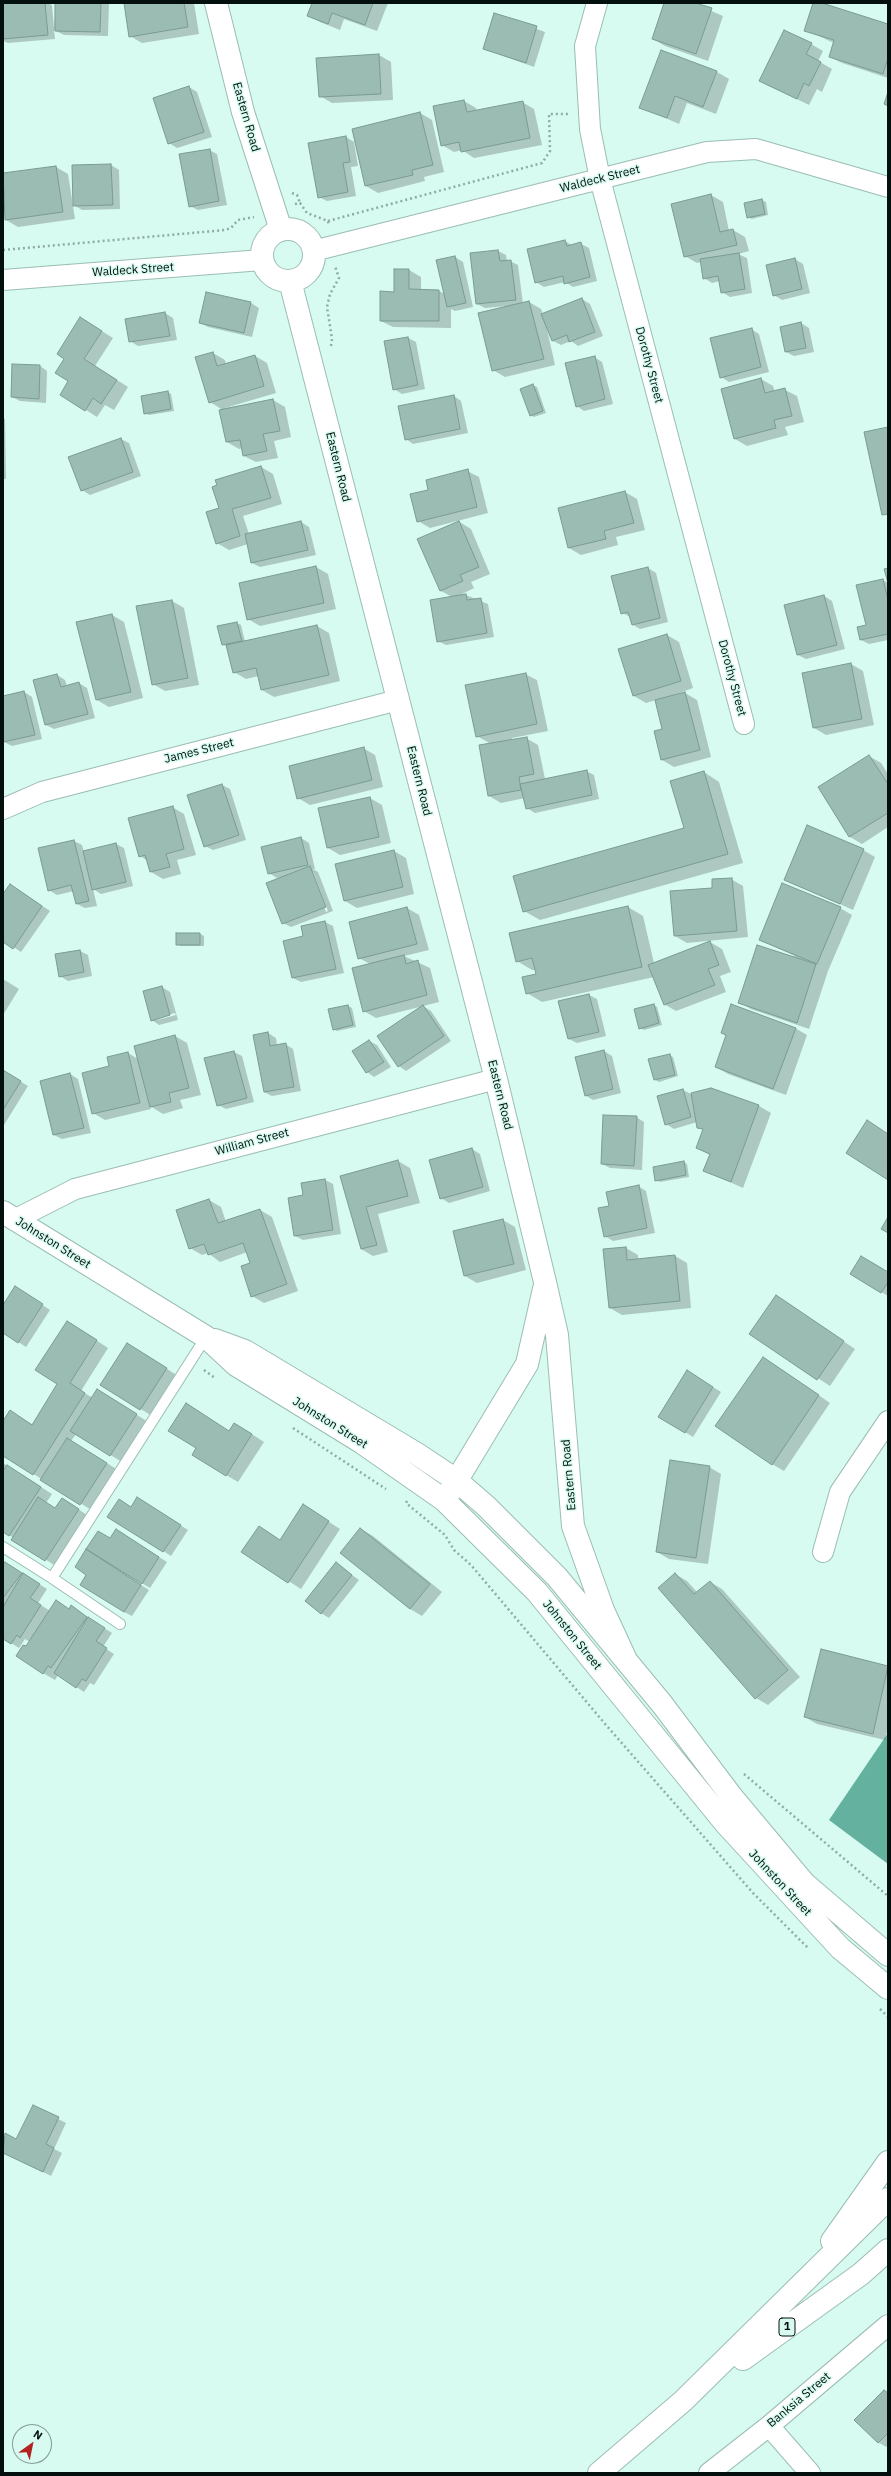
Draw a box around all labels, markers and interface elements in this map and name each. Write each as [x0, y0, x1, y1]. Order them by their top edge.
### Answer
street label: Eastern Road [229, 81, 263, 153]
street label: Waldeck Street [559, 162, 641, 196]
street label: Waldeck Street [92, 260, 174, 280]
street label: Dorothy Street [632, 325, 666, 405]
street label: Eastern Road [322, 431, 354, 503]
street label: Dorothy Street [715, 638, 749, 718]
street label: James Street [163, 735, 235, 767]
street label: Eastern Road [403, 745, 435, 817]
street label: Eastern Road [484, 1059, 516, 1131]
street label: William Street [214, 1125, 290, 1159]
street label: Johnston Street [13, 1214, 93, 1272]
street label: Johnston Street [290, 1394, 370, 1452]
street label: Eastern Road [559, 1439, 579, 1511]
street label: Johnston Street [539, 1597, 605, 1673]
street label: Johnston Street [746, 1847, 814, 1919]
road number: 1 [779, 2318, 795, 2336]
street label: Banksia Street [764, 2369, 834, 2431]
north arrow [12, 2424, 52, 2464]
text: N [31, 2427, 45, 2443]

